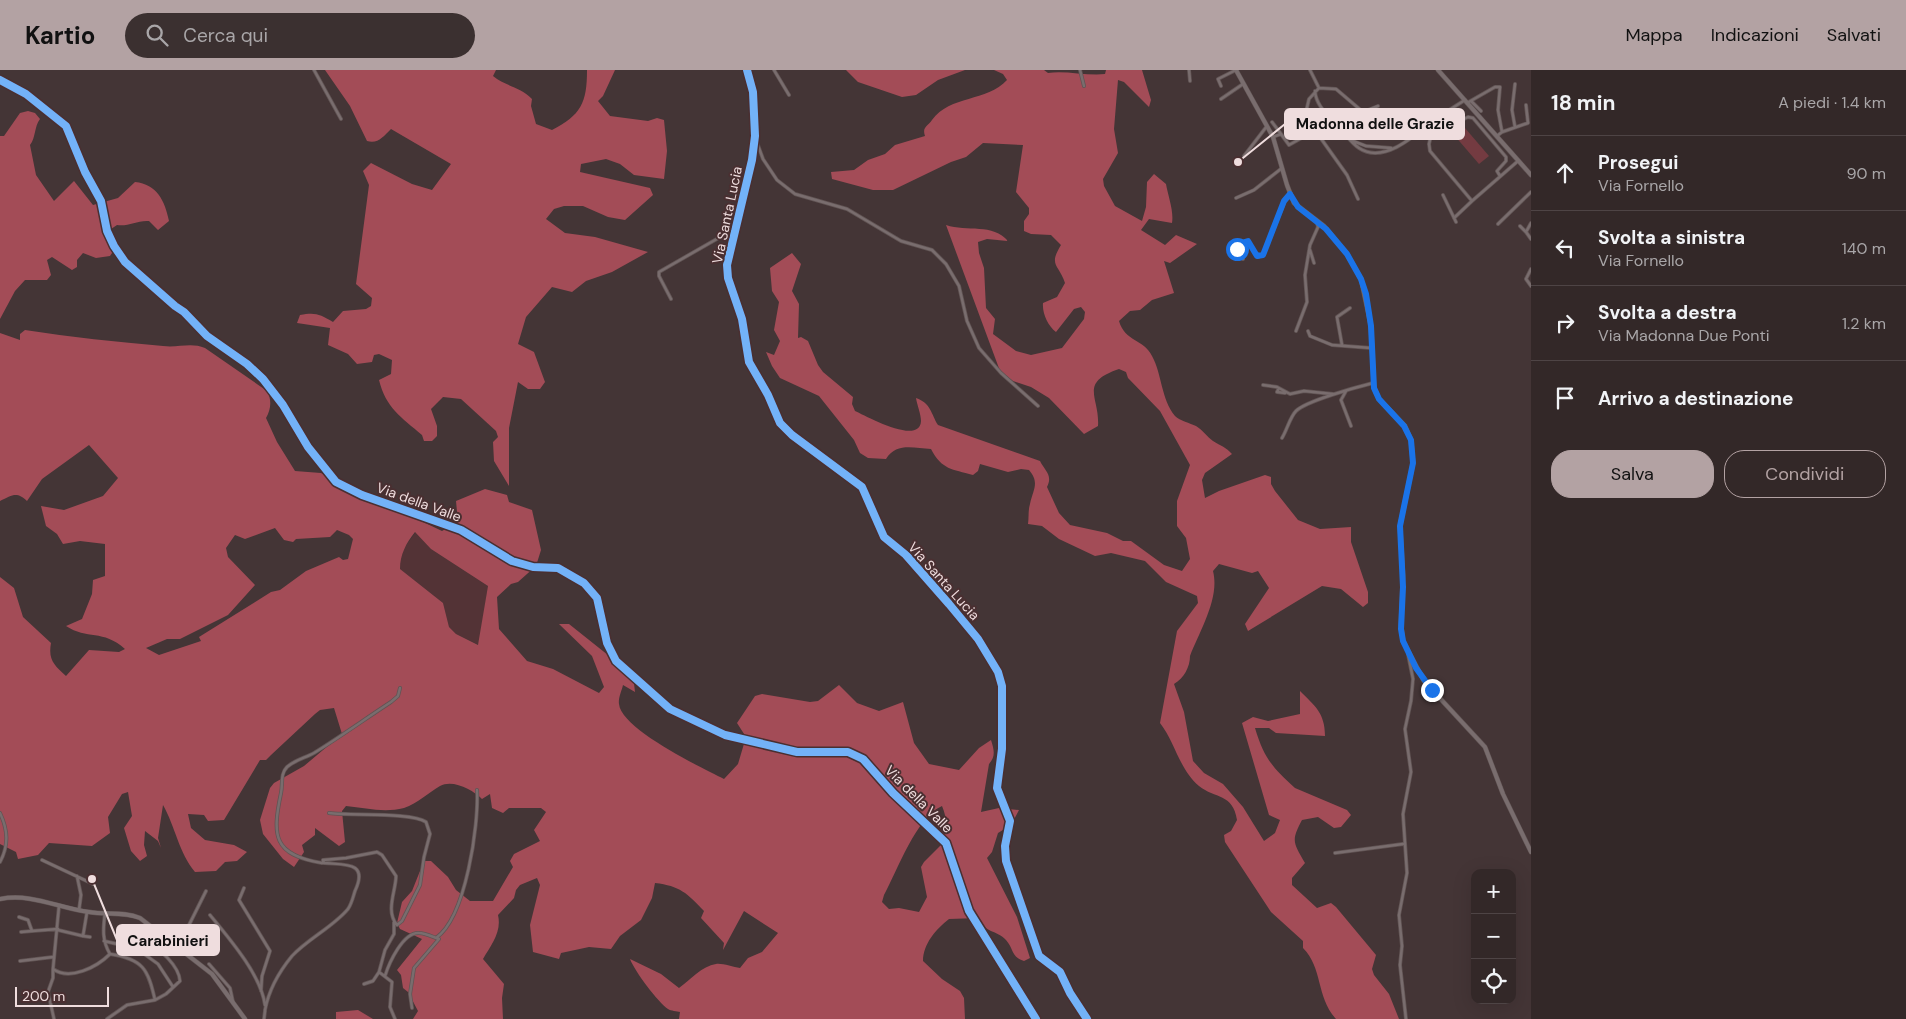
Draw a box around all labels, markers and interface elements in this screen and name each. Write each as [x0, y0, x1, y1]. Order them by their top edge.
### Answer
search box [125, 13, 475, 58]
text: Kartio [25, 20, 95, 51]
icon: search [143, 21, 171, 49]
text: Cerca qui [183, 23, 268, 48]
text: Mappa [1625, 23, 1683, 47]
text: Indicazioni [1711, 23, 1799, 47]
text: Salvati [1827, 23, 1881, 47]
text: 18 min [1551, 89, 1615, 117]
text: A piedi · 1.4 km [1778, 92, 1886, 113]
callout: Madonna delle Grazie [1285, 109, 1464, 139]
text: Madonna delle Grazie [1296, 114, 1454, 134]
text: Prosegui [1598, 150, 1678, 175]
icon: ahead [1551, 159, 1579, 187]
text: 90 m [1846, 163, 1886, 184]
street label: Via Santa Lucia [708, 165, 746, 265]
text: Via Fornello [1598, 175, 1684, 196]
text: Svolta a sinistra [1598, 225, 1745, 250]
icon: left [1551, 234, 1579, 262]
route start [1226, 238, 1249, 261]
text: 140 m [1842, 238, 1886, 259]
text: Via Fornello [1598, 250, 1684, 271]
text: Svolta a destra [1598, 300, 1737, 325]
icon: right [1551, 309, 1579, 337]
text: 1.2 km [1842, 313, 1886, 334]
text: Via Madonna Due Ponti [1598, 325, 1770, 346]
icon: arrive [1551, 384, 1579, 412]
text: Arrivo a destinazione [1598, 386, 1793, 411]
button: Salva [1551, 450, 1714, 498]
button: Condividi [1724, 450, 1886, 498]
street label: Via della Valle [374, 478, 464, 526]
street label: Via Santa Lucia [904, 538, 984, 624]
route end [1421, 679, 1444, 702]
street label: Via della Valle [881, 761, 957, 837]
map controls [1471, 869, 1516, 1004]
button: + [1471, 869, 1516, 914]
button: − [1471, 914, 1516, 959]
callout: Carabinieri [117, 925, 219, 955]
text: Carabinieri [127, 931, 209, 951]
button: locate [1471, 959, 1516, 1004]
scale bar [15, 984, 109, 1007]
text: 200 m [22, 987, 65, 1005]

